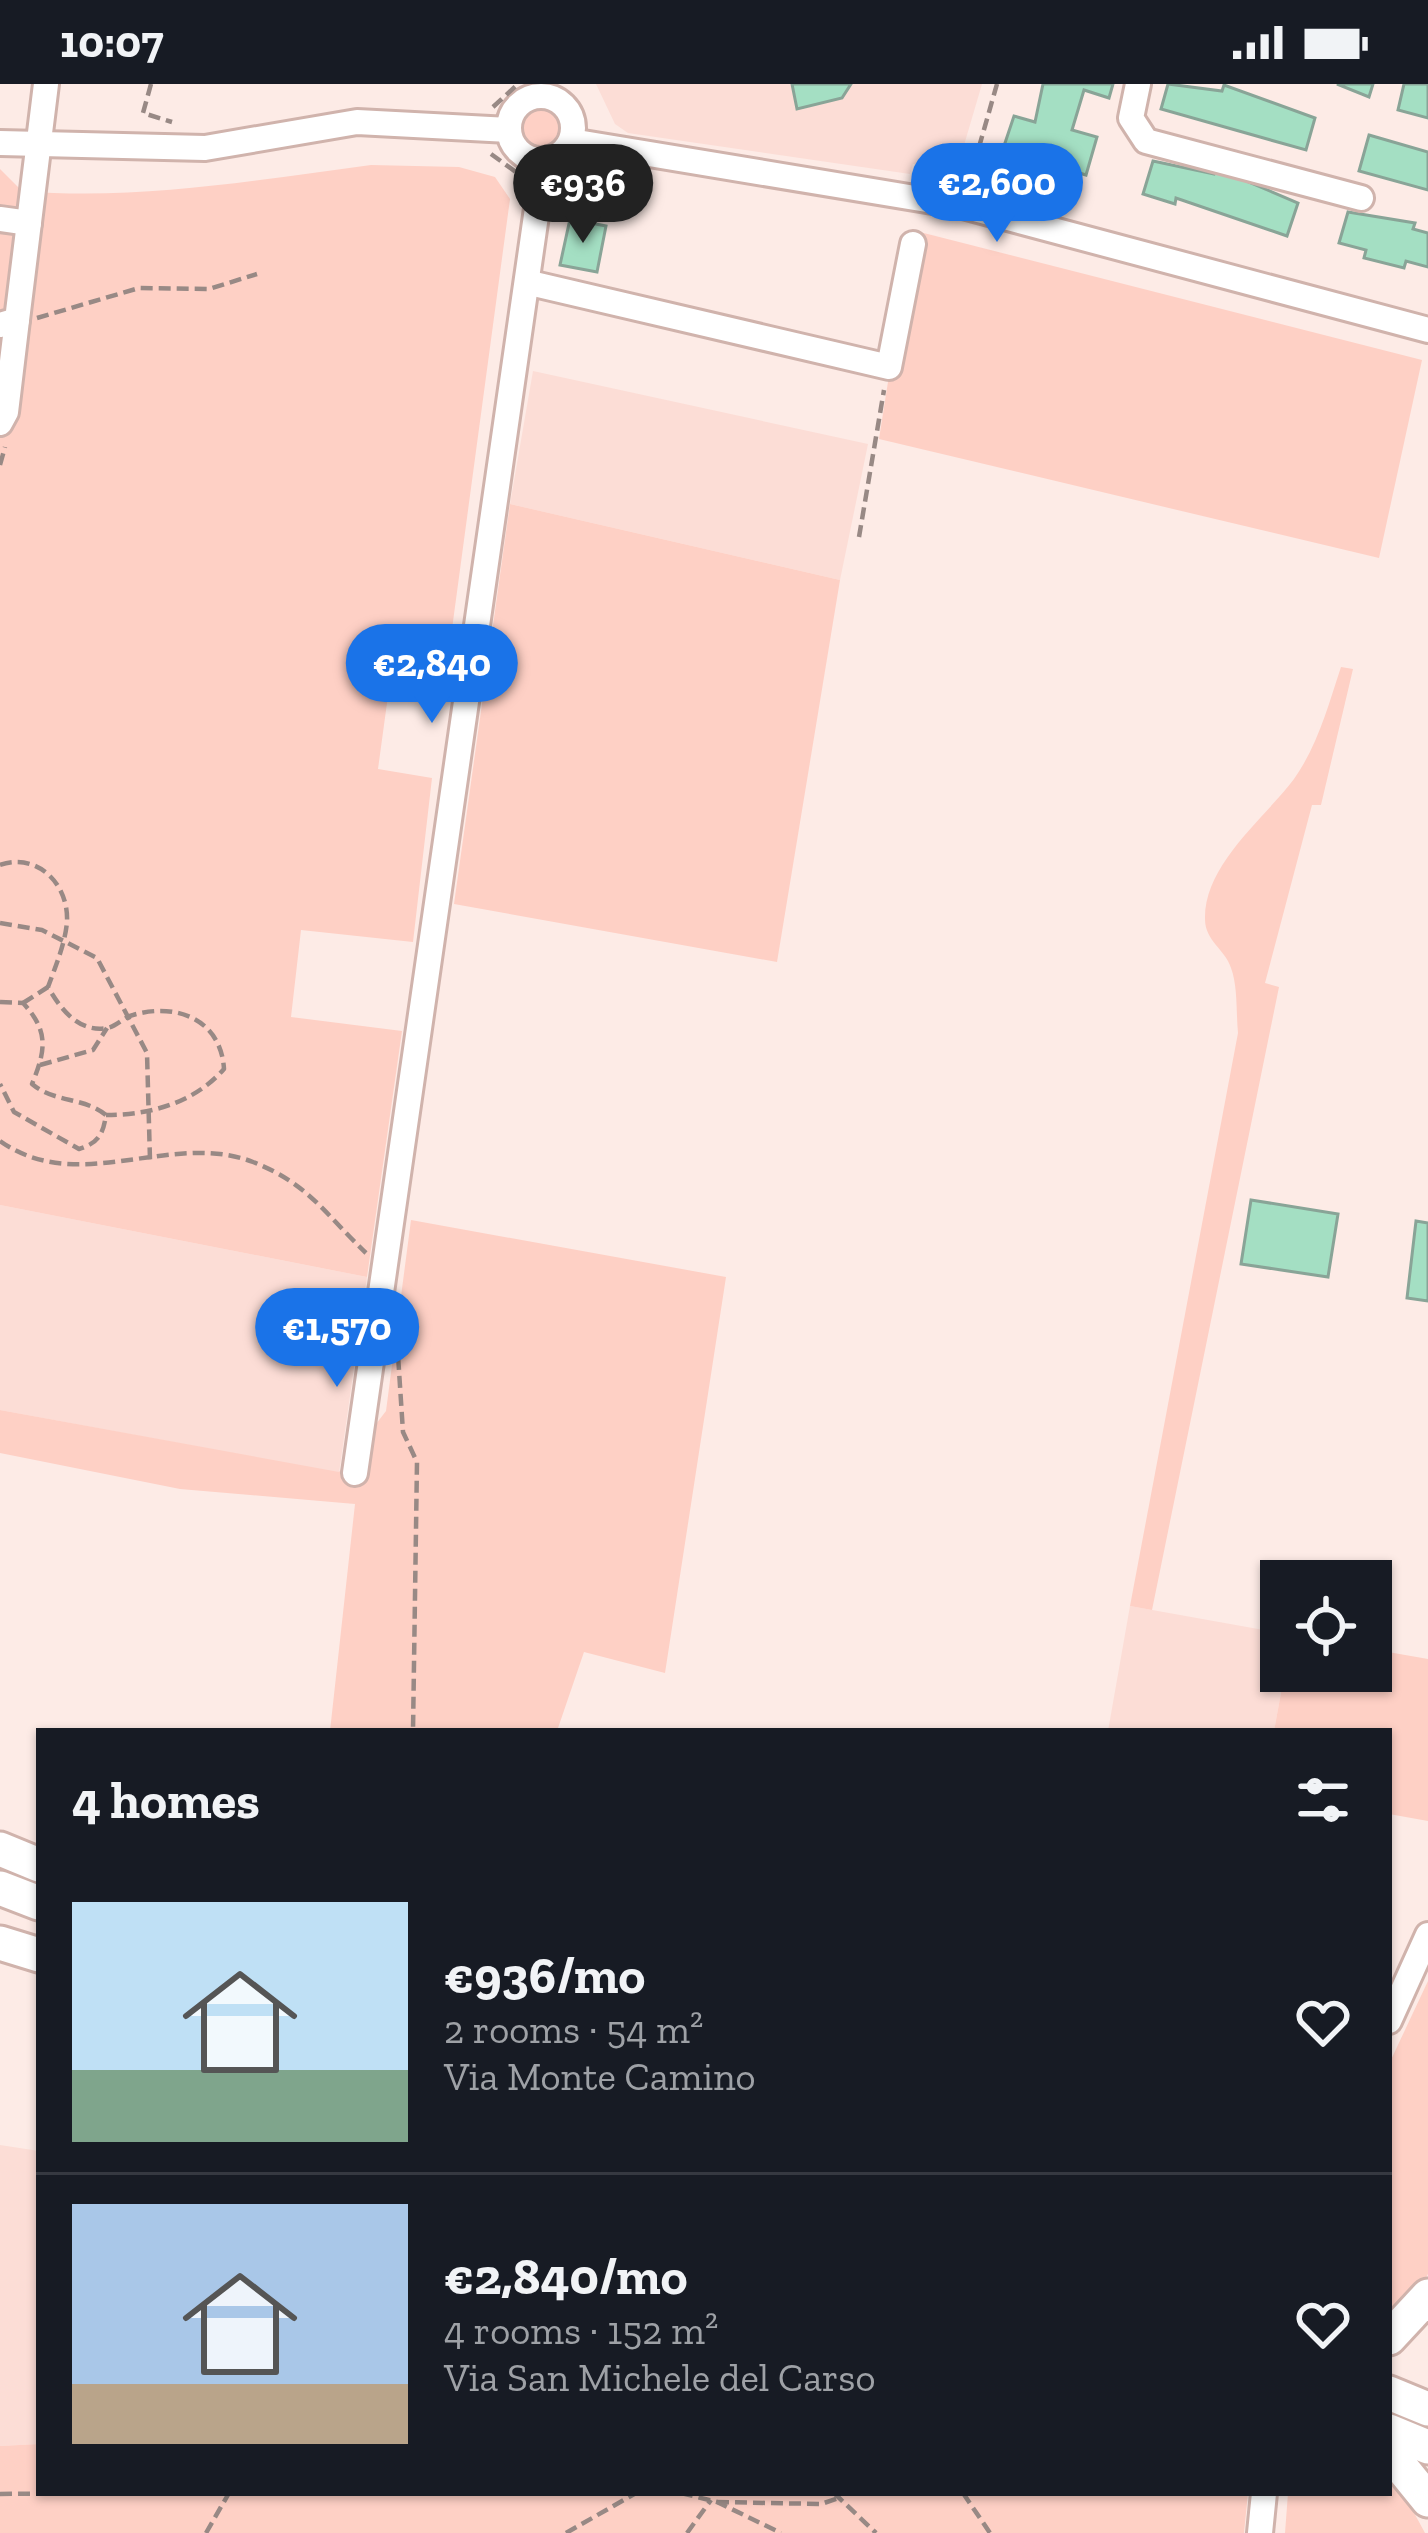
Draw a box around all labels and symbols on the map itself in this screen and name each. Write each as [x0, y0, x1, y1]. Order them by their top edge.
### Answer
pin: €2,600 [899, 143, 1095, 245]
pin: €936 [512, 144, 654, 246]
pin: €2,840 [334, 624, 530, 726]
pin: €1,570 [239, 1288, 435, 1390]

